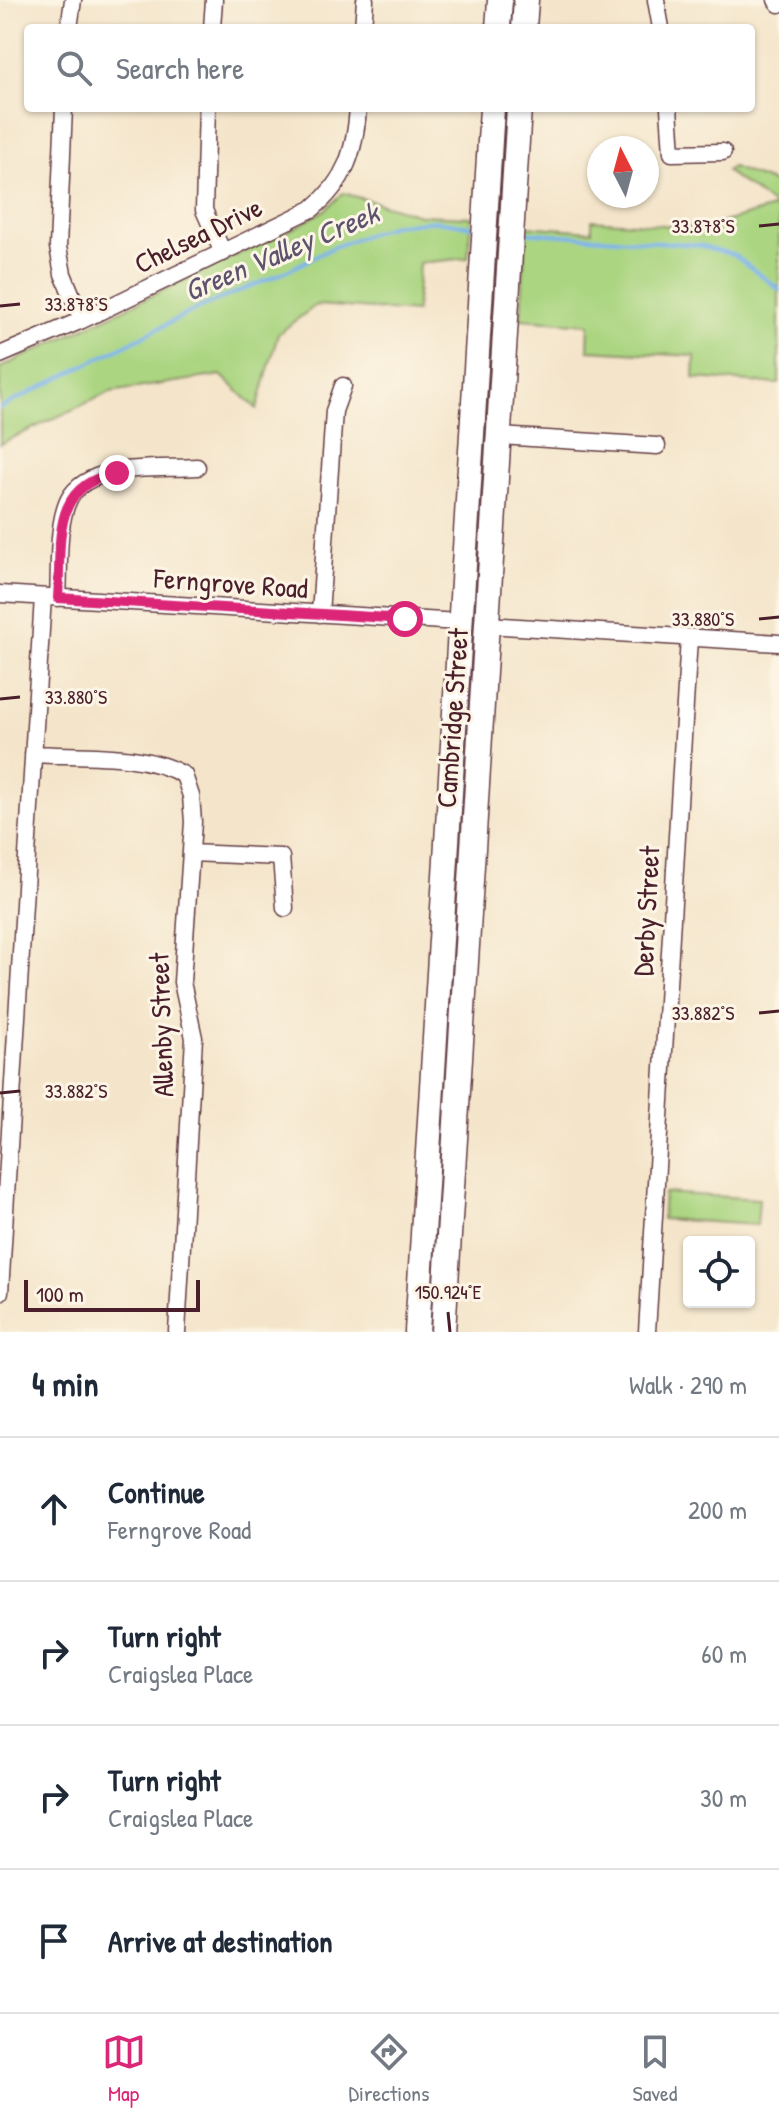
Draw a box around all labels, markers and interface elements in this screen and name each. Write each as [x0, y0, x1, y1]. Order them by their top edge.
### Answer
search box [24, 24, 755, 112]
icon: search [52, 46, 96, 90]
text: Search here [116, 48, 244, 88]
north arrow [587, 136, 659, 208]
street label: Chelsea Drive [128, 188, 268, 282]
water label: Green Valley Creek [178, 191, 387, 311]
text: 33.878°S [671, 212, 735, 239]
text: 33.878°S [44, 290, 108, 317]
route end [99, 455, 135, 491]
street label: Ferngrove Road [152, 559, 309, 607]
route start [387, 601, 423, 637]
text: 33.880°S [672, 605, 734, 632]
street label: Cambridge Street [427, 626, 477, 809]
text: 33.880°S [45, 683, 107, 710]
street label: Derby Street [624, 845, 668, 977]
street label: Allenby Street [139, 952, 183, 1098]
text: 33.882°S [672, 999, 734, 1026]
text: 33.882°S [45, 1077, 107, 1104]
map controls [683, 1236, 755, 1308]
button: locate [683, 1236, 755, 1308]
scale bar [24, 1276, 200, 1312]
text: 150.924°E [415, 1278, 481, 1305]
text: 100 m [36, 1279, 84, 1309]
text: 4 min [32, 1361, 99, 1407]
text: Walk · 290 m [629, 1367, 747, 1402]
text: Continue [108, 1472, 205, 1512]
icon: ahead [32, 1487, 76, 1531]
text: 200 m [688, 1492, 747, 1527]
text: Ferngrove Road [108, 1512, 251, 1547]
text: Turn right [108, 1616, 221, 1656]
icon: right [32, 1631, 76, 1675]
text: 60 m [701, 1636, 747, 1671]
text: Craigslea Place [108, 1656, 253, 1691]
text: Turn right [108, 1760, 221, 1800]
icon: right [32, 1775, 76, 1819]
text: 30 m [700, 1780, 747, 1815]
text: Craigslea Place [108, 1800, 253, 1835]
icon: arrive [32, 1919, 76, 1963]
text: Arrive at destination [108, 1921, 333, 1961]
tab: Map [102, 2030, 146, 2108]
tab: Directions [349, 2030, 430, 2108]
tab: Saved [633, 2030, 677, 2108]

